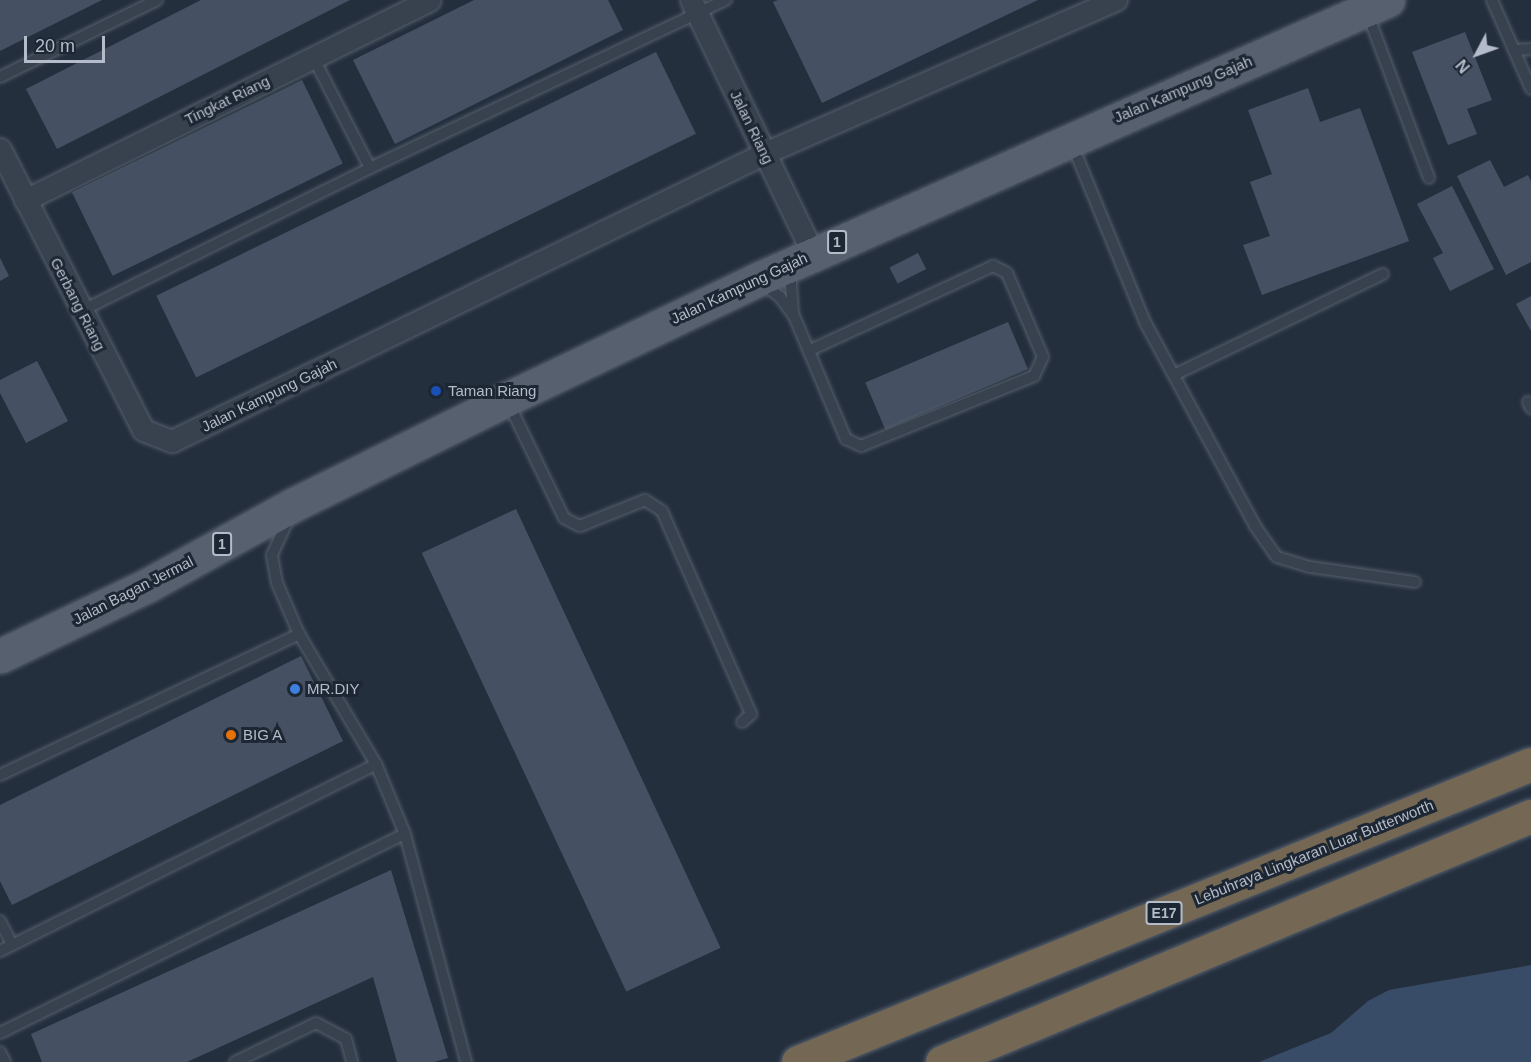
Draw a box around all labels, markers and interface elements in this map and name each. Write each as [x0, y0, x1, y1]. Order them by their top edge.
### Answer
scale bar [27, 24, 108, 62]
north arrow [1447, 24, 1507, 84]
text: 20 m [35, 36, 75, 56]
street label: Jalan Kampung Gajah [1111, 52, 1255, 126]
text: N [1453, 56, 1473, 76]
street label: Tingkat Riang [182, 72, 272, 128]
street label: Jalan Riang [727, 87, 777, 167]
road number: 1 [826, 231, 848, 253]
street label: Jalan Kampung Gajah [668, 248, 810, 328]
street label: Gerbang Riang [47, 255, 109, 353]
street label: Jalan Kampung Gajah [198, 354, 340, 436]
place label: Taman Riang [448, 382, 536, 400]
marker: Taman Riang [429, 384, 443, 398]
road number: 1 [212, 533, 232, 555]
street label: Jalan Bagan Jermal [70, 552, 196, 628]
place label: MR.DIY [307, 680, 360, 698]
marker: MR.DIY [288, 682, 302, 696]
place label: BIG A [243, 726, 283, 744]
marker: BIG A [224, 728, 238, 742]
street label: Lebuhraya Lingkaran Luar Butterworth [1192, 796, 1436, 908]
road number: E17 [1144, 902, 1184, 924]

